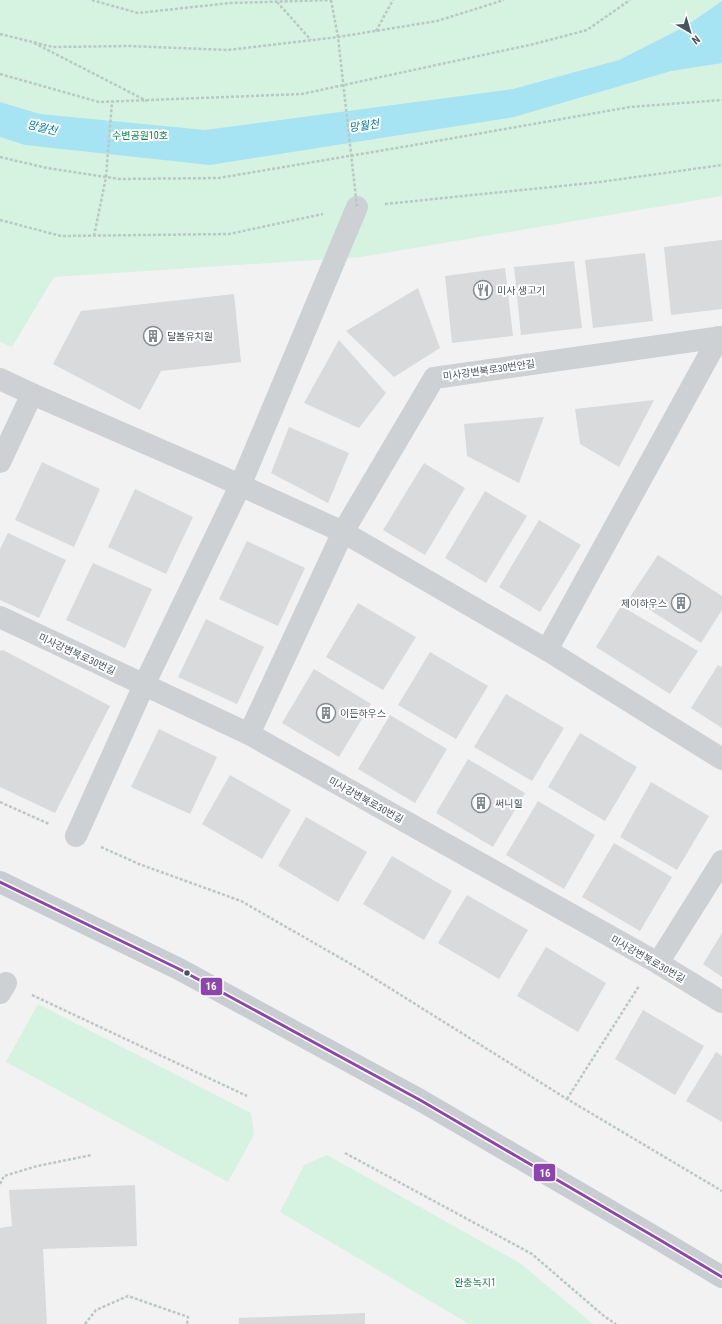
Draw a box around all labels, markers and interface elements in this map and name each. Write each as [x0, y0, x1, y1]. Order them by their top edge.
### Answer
north arrow [670, 12, 710, 52]
text: N [689, 32, 703, 47]
water label: 망월천 [348, 117, 382, 135]
water label: 망월천 [26, 118, 60, 138]
park label: 수변공원10호 [112, 130, 168, 141]
restaurant icon: 미사 생고기 [472, 279, 494, 301]
place label: 미사 생고기 [497, 285, 545, 296]
building icon: 달봄유치원 [142, 325, 164, 347]
place label: 달봄유치원 [167, 331, 213, 342]
street label: 미사강변북로30번안길 [442, 358, 536, 382]
building icon: 제이하우스 [670, 592, 692, 614]
place label: 제이하우스 [621, 598, 667, 609]
street label: 미사강변북로30번길 [37, 631, 117, 677]
building icon: 이든하우스 [315, 702, 337, 724]
place label: 이든하우스 [340, 708, 386, 719]
street label: 미사강변북로30번길 [327, 775, 405, 825]
building icon: 써니힐 [470, 792, 492, 814]
place label: 써니힐 [495, 798, 523, 809]
street label: 미사강변북로30번길 [609, 933, 687, 985]
unlabelled marker [182, 968, 192, 978]
line badge: 16 [200, 977, 223, 996]
text: 16 [205, 980, 217, 993]
line badge: 16 [533, 1163, 556, 1182]
text: 16 [539, 1167, 551, 1180]
park label: 완충녹지1 [454, 1277, 496, 1288]

